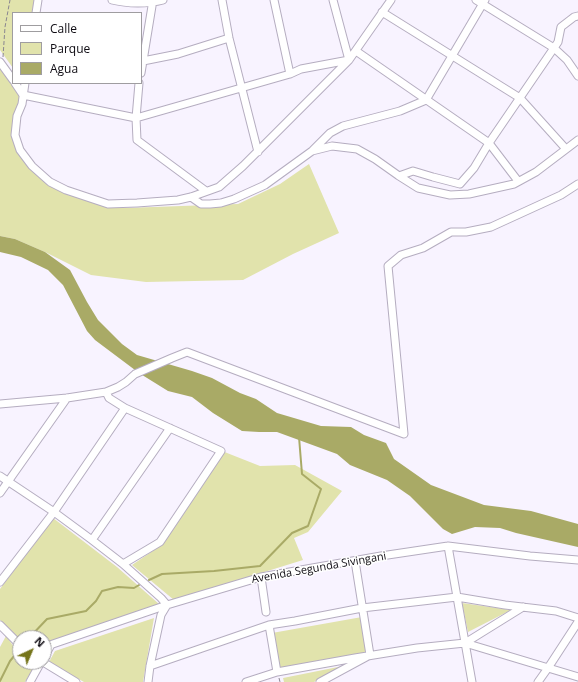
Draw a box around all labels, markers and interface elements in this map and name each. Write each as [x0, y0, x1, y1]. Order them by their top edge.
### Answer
legend [12, 12, 142, 84]
text: Calle [50, 20, 77, 37]
text: Parque [50, 40, 90, 57]
text: Agua [50, 60, 78, 77]
street label: Avenida Segunda Sivingani [251, 550, 387, 586]
north arrow [12, 630, 52, 670]
text: N [32, 633, 48, 650]

